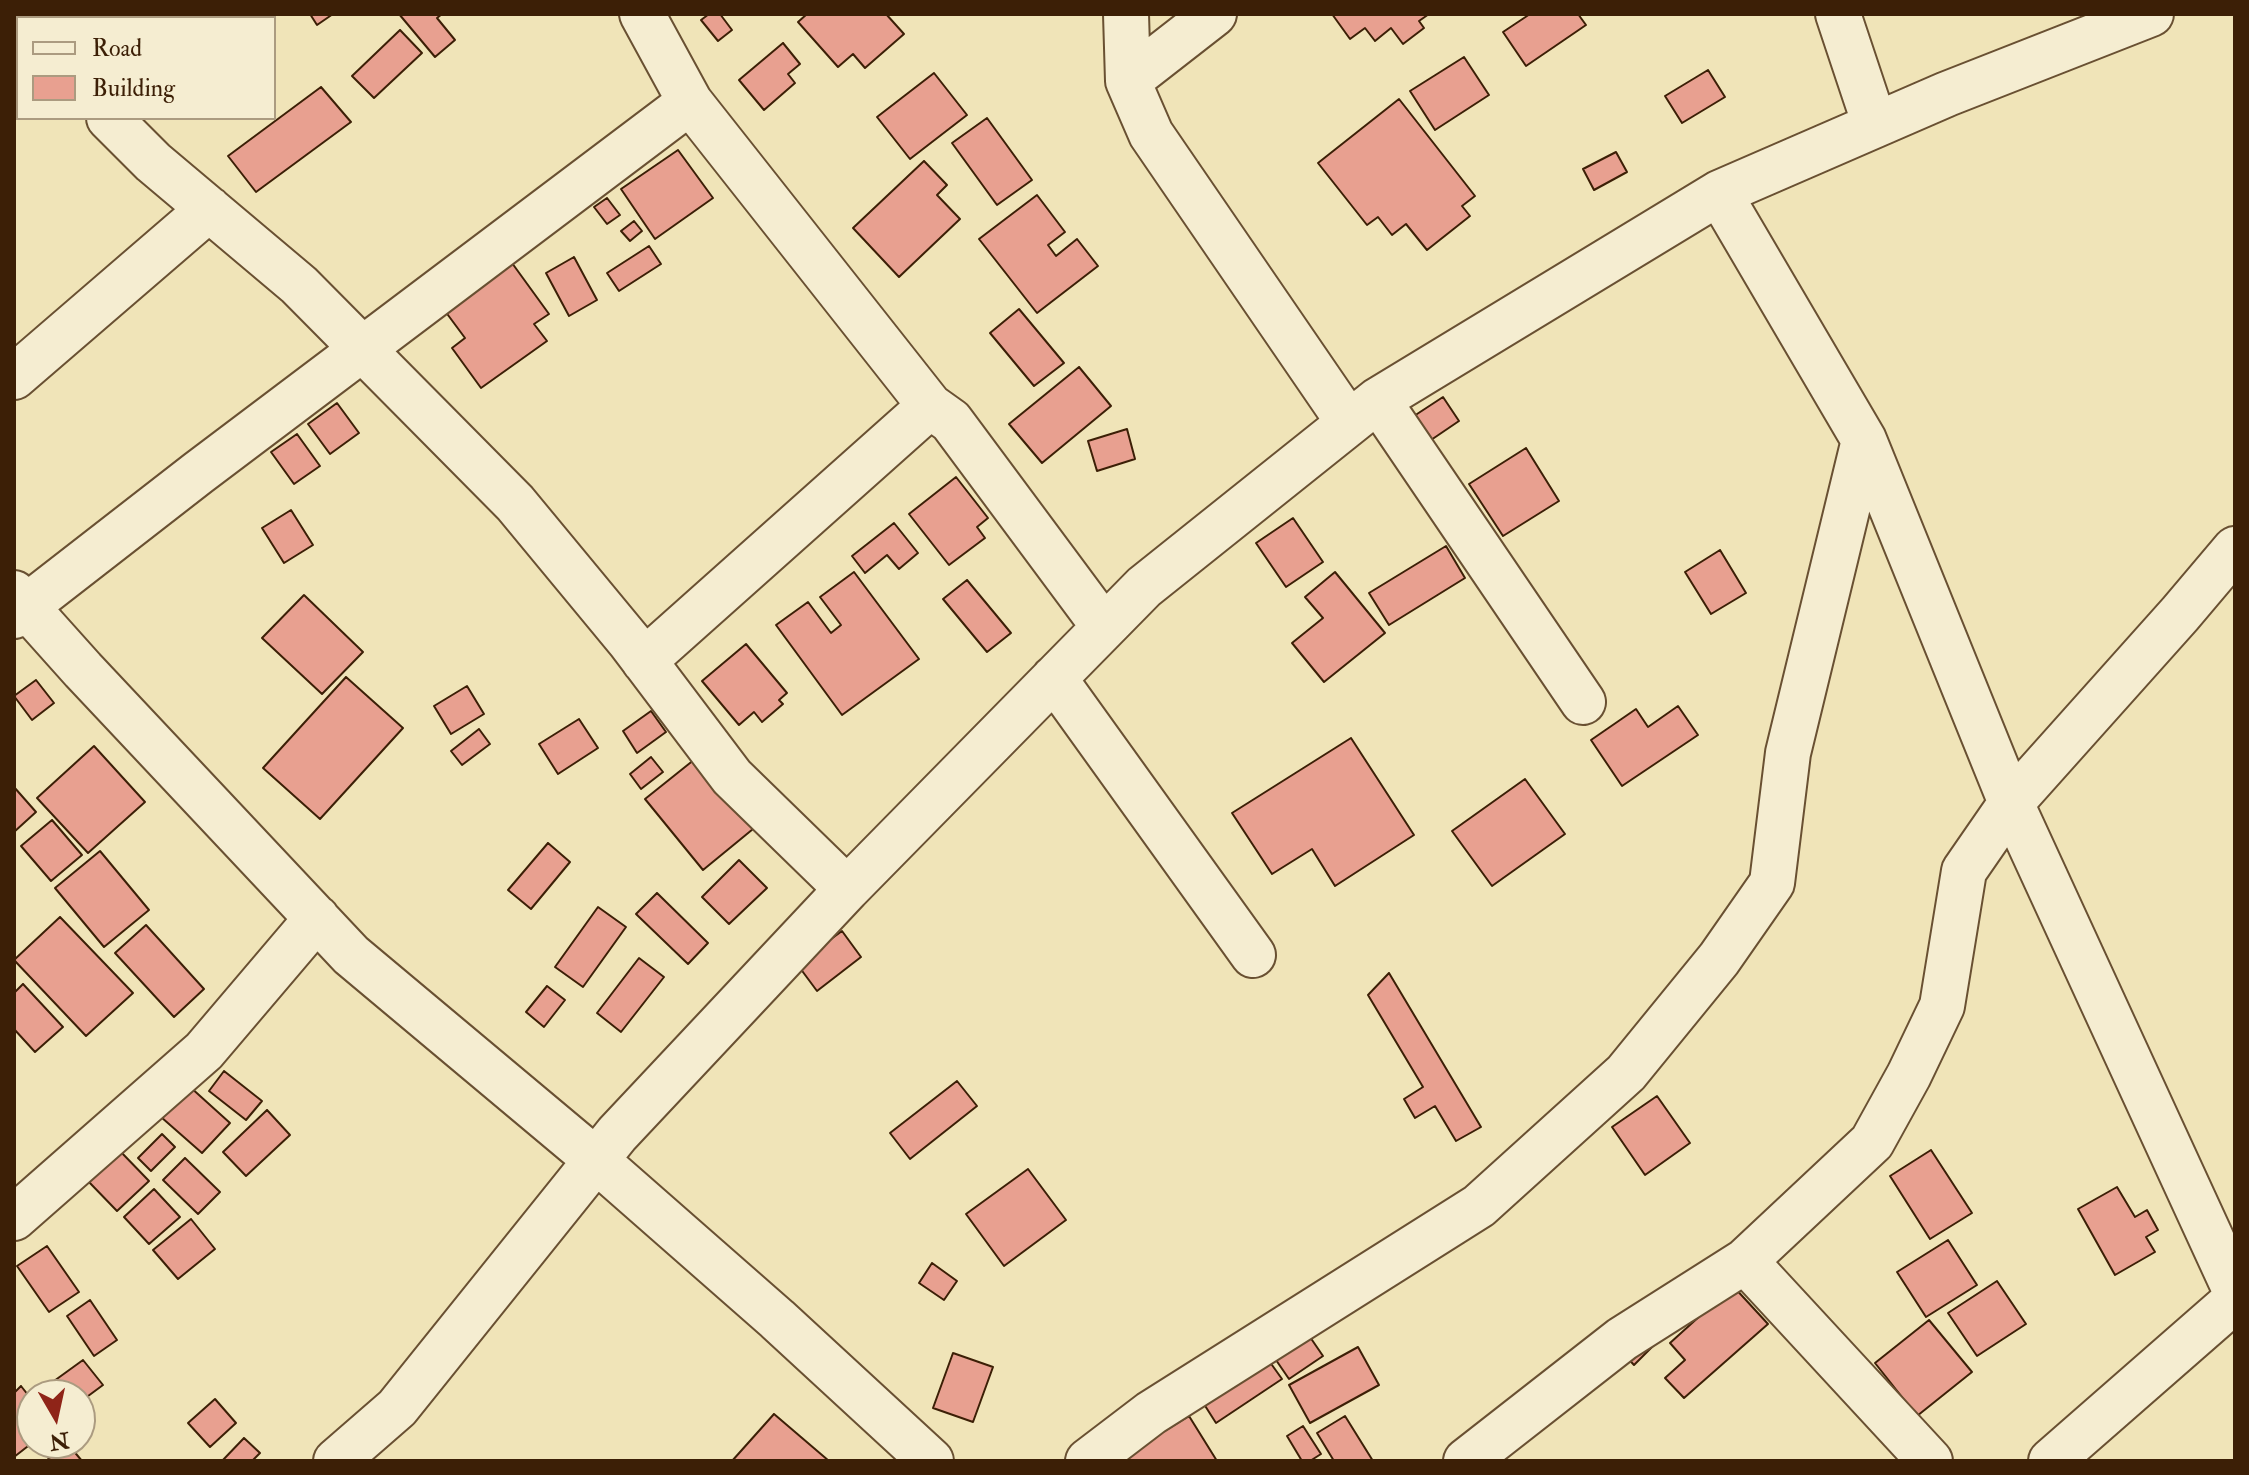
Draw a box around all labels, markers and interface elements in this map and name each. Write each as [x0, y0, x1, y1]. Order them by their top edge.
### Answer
legend [16, 16, 276, 120]
text: Road [92, 33, 142, 64]
text: Building [92, 73, 175, 104]
north arrow [16, 1379, 96, 1459]
text: N [48, 1425, 71, 1456]

